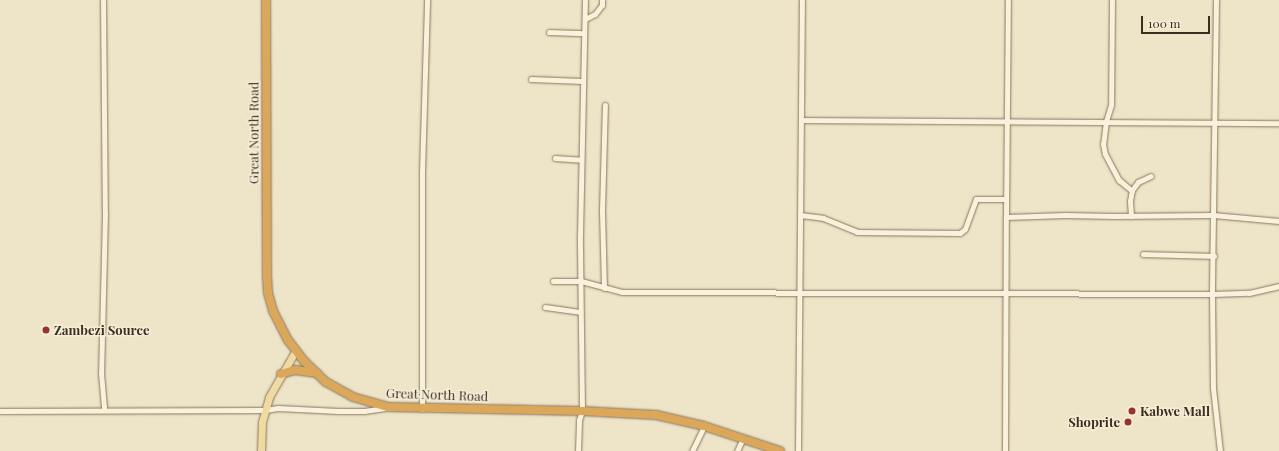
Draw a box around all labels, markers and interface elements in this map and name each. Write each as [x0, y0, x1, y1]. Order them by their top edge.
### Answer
scale bar [1143, 8, 1212, 34]
text: 100 m [1148, 15, 1180, 31]
street label: Great North Road [246, 82, 262, 184]
place label: Zambezi Source [54, 322, 149, 338]
marker: Zambezi Source [41, 325, 51, 335]
street label: Great North Road [386, 385, 488, 405]
place label: Kabwe Mall [1140, 403, 1210, 419]
marker: Kabwe Mall [1127, 406, 1137, 416]
place label: Shoprite [1068, 414, 1120, 430]
marker: Shoprite [1123, 417, 1133, 427]

